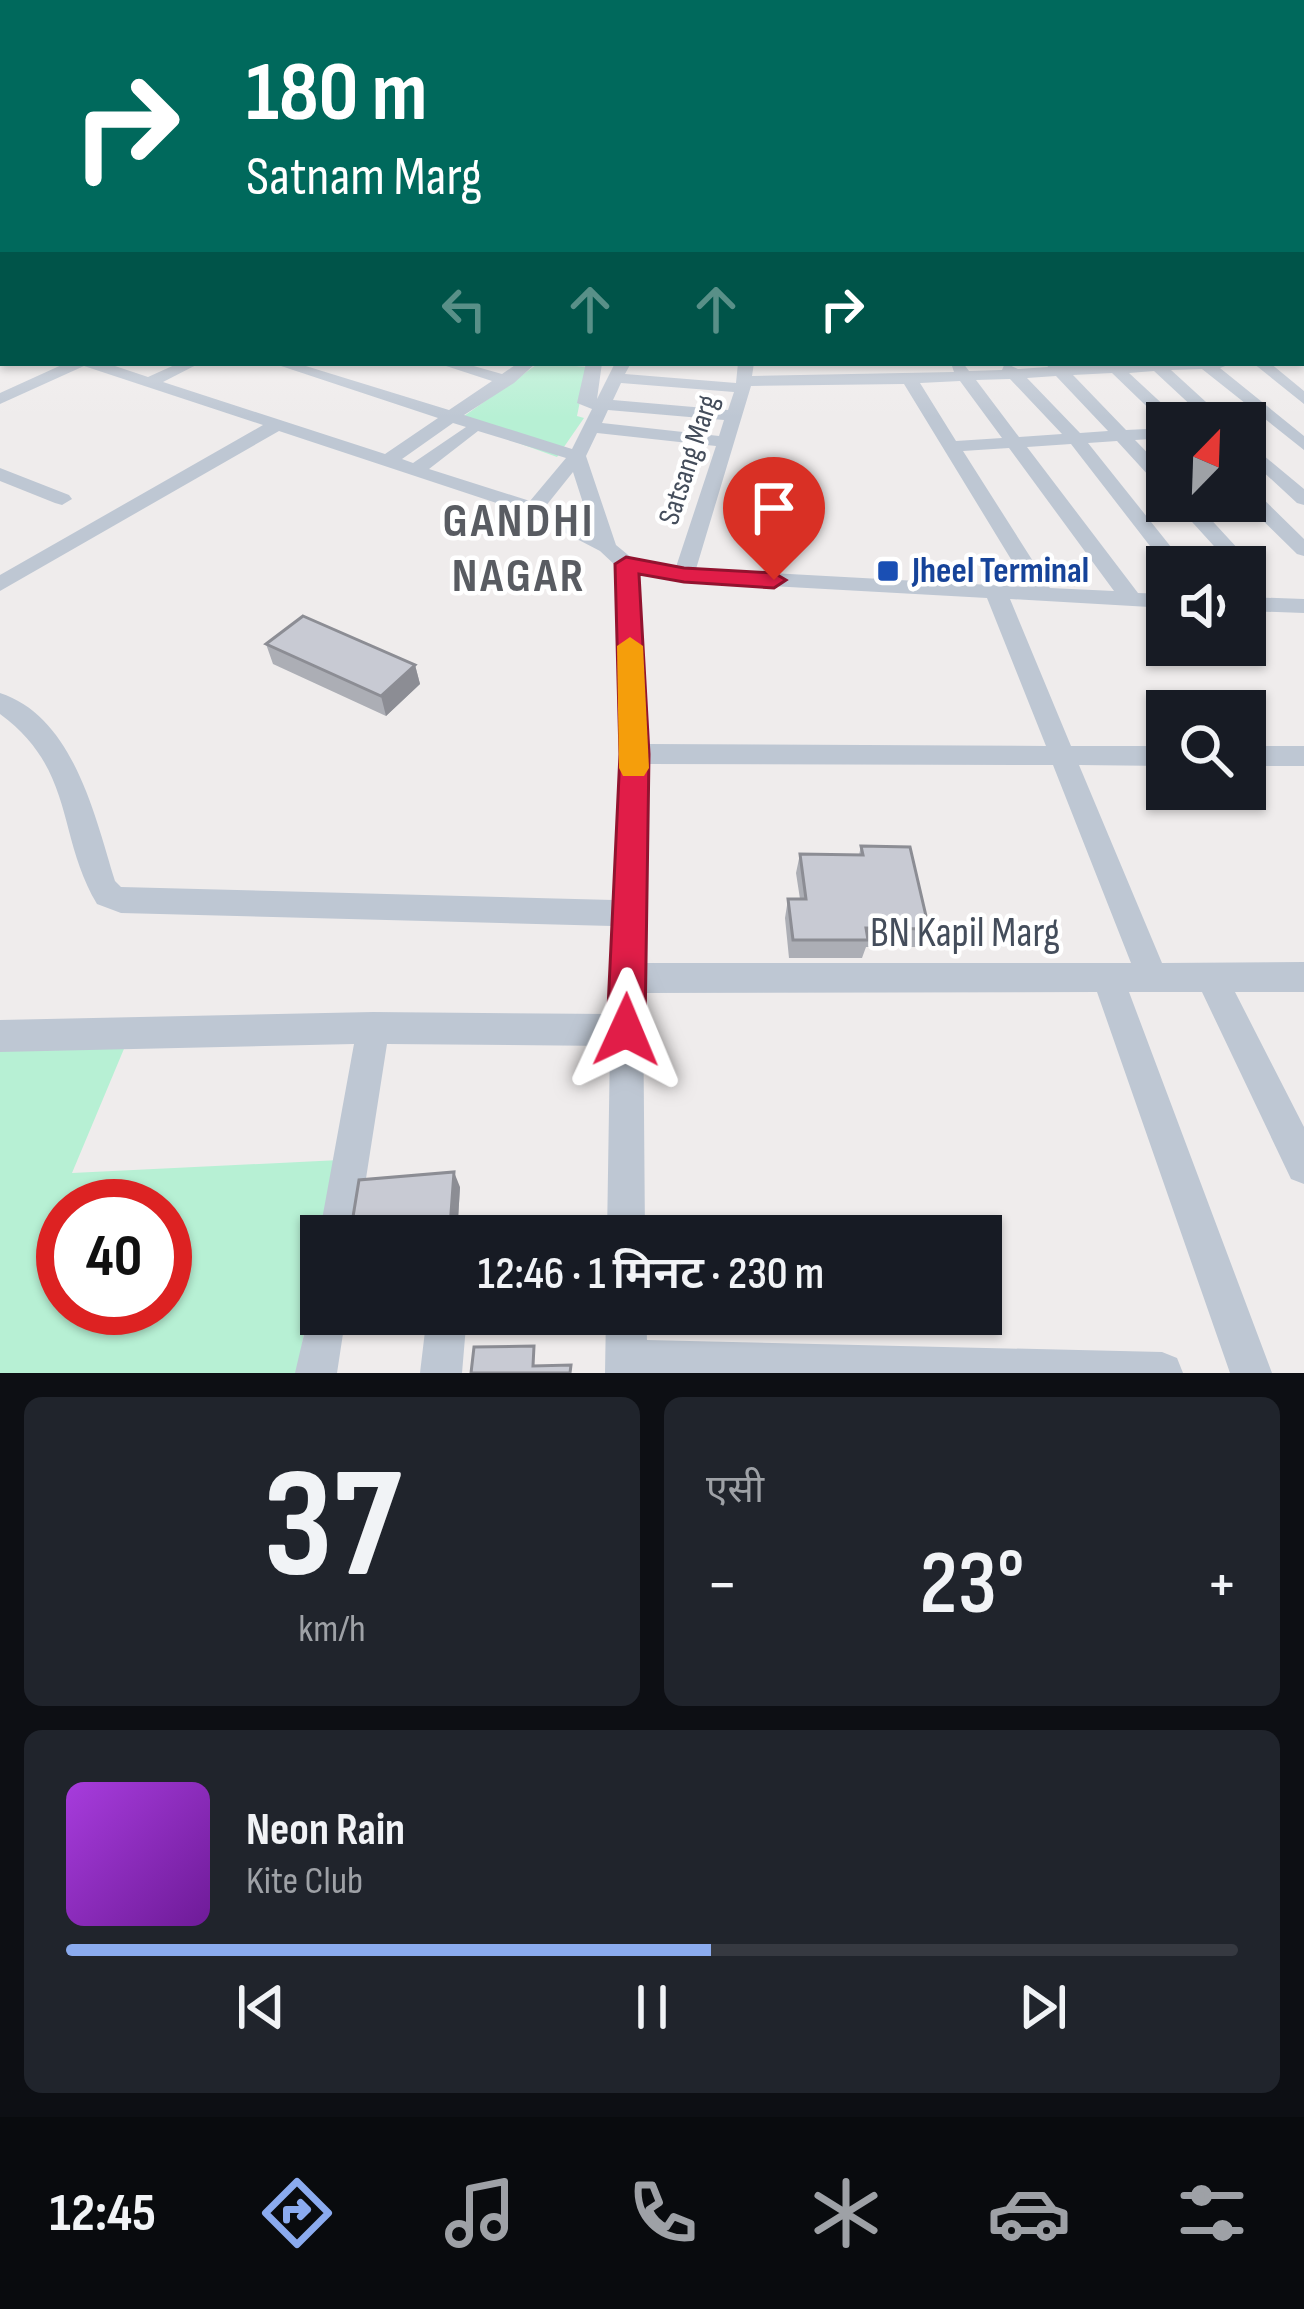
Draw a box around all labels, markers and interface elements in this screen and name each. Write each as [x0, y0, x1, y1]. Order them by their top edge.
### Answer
text: 180 m [246, 43, 427, 144]
icon: right [48, 48, 204, 204]
text: Satnam Marg [246, 145, 482, 210]
icon: left [431, 276, 497, 342]
icon: ahead [557, 276, 623, 342]
icon: ahead [683, 276, 749, 342]
icon: right [809, 276, 875, 342]
street label: Satsang Marg [651, 391, 727, 529]
north arrow [1146, 402, 1266, 522]
map controls [1146, 402, 1266, 810]
pin [723, 457, 825, 580]
icon: arrive [741, 475, 807, 541]
district label: GANDHI NAGAR [443, 493, 595, 605]
button: sound [1146, 546, 1266, 666]
place label: Jheel Terminal [911, 550, 1089, 593]
marker: Jheel Terminal [875, 558, 901, 584]
button: search [1146, 690, 1266, 810]
street label: BN Kapil Marg [870, 908, 1060, 959]
position arrow [563, 967, 689, 1093]
speed limit sign: 40 [36, 1179, 192, 1335]
text: 12:46 · 1 मिनट · 230 m [478, 1247, 824, 1302]
text: 37 [263, 1434, 401, 1621]
text: एसी [706, 1467, 764, 1514]
text: 23° [919, 1531, 1025, 1639]
text: − [706, 1546, 738, 1625]
text: + [1206, 1546, 1238, 1625]
text: km/h [298, 1606, 366, 1653]
text: Neon Rain [246, 1803, 405, 1858]
text: Kite Club [246, 1858, 363, 1905]
icon: previous [228, 1974, 294, 2040]
icon: pause [619, 1974, 685, 2040]
icon: next [1010, 1974, 1076, 2040]
icon: directions [255, 2171, 339, 2255]
icon: music [438, 2171, 522, 2255]
icon: phone [621, 2171, 705, 2255]
icon: climate [804, 2171, 888, 2255]
icon: car [987, 2171, 1071, 2255]
icon: filters [1170, 2171, 1254, 2255]
text: 12:45 [50, 2181, 156, 2246]

